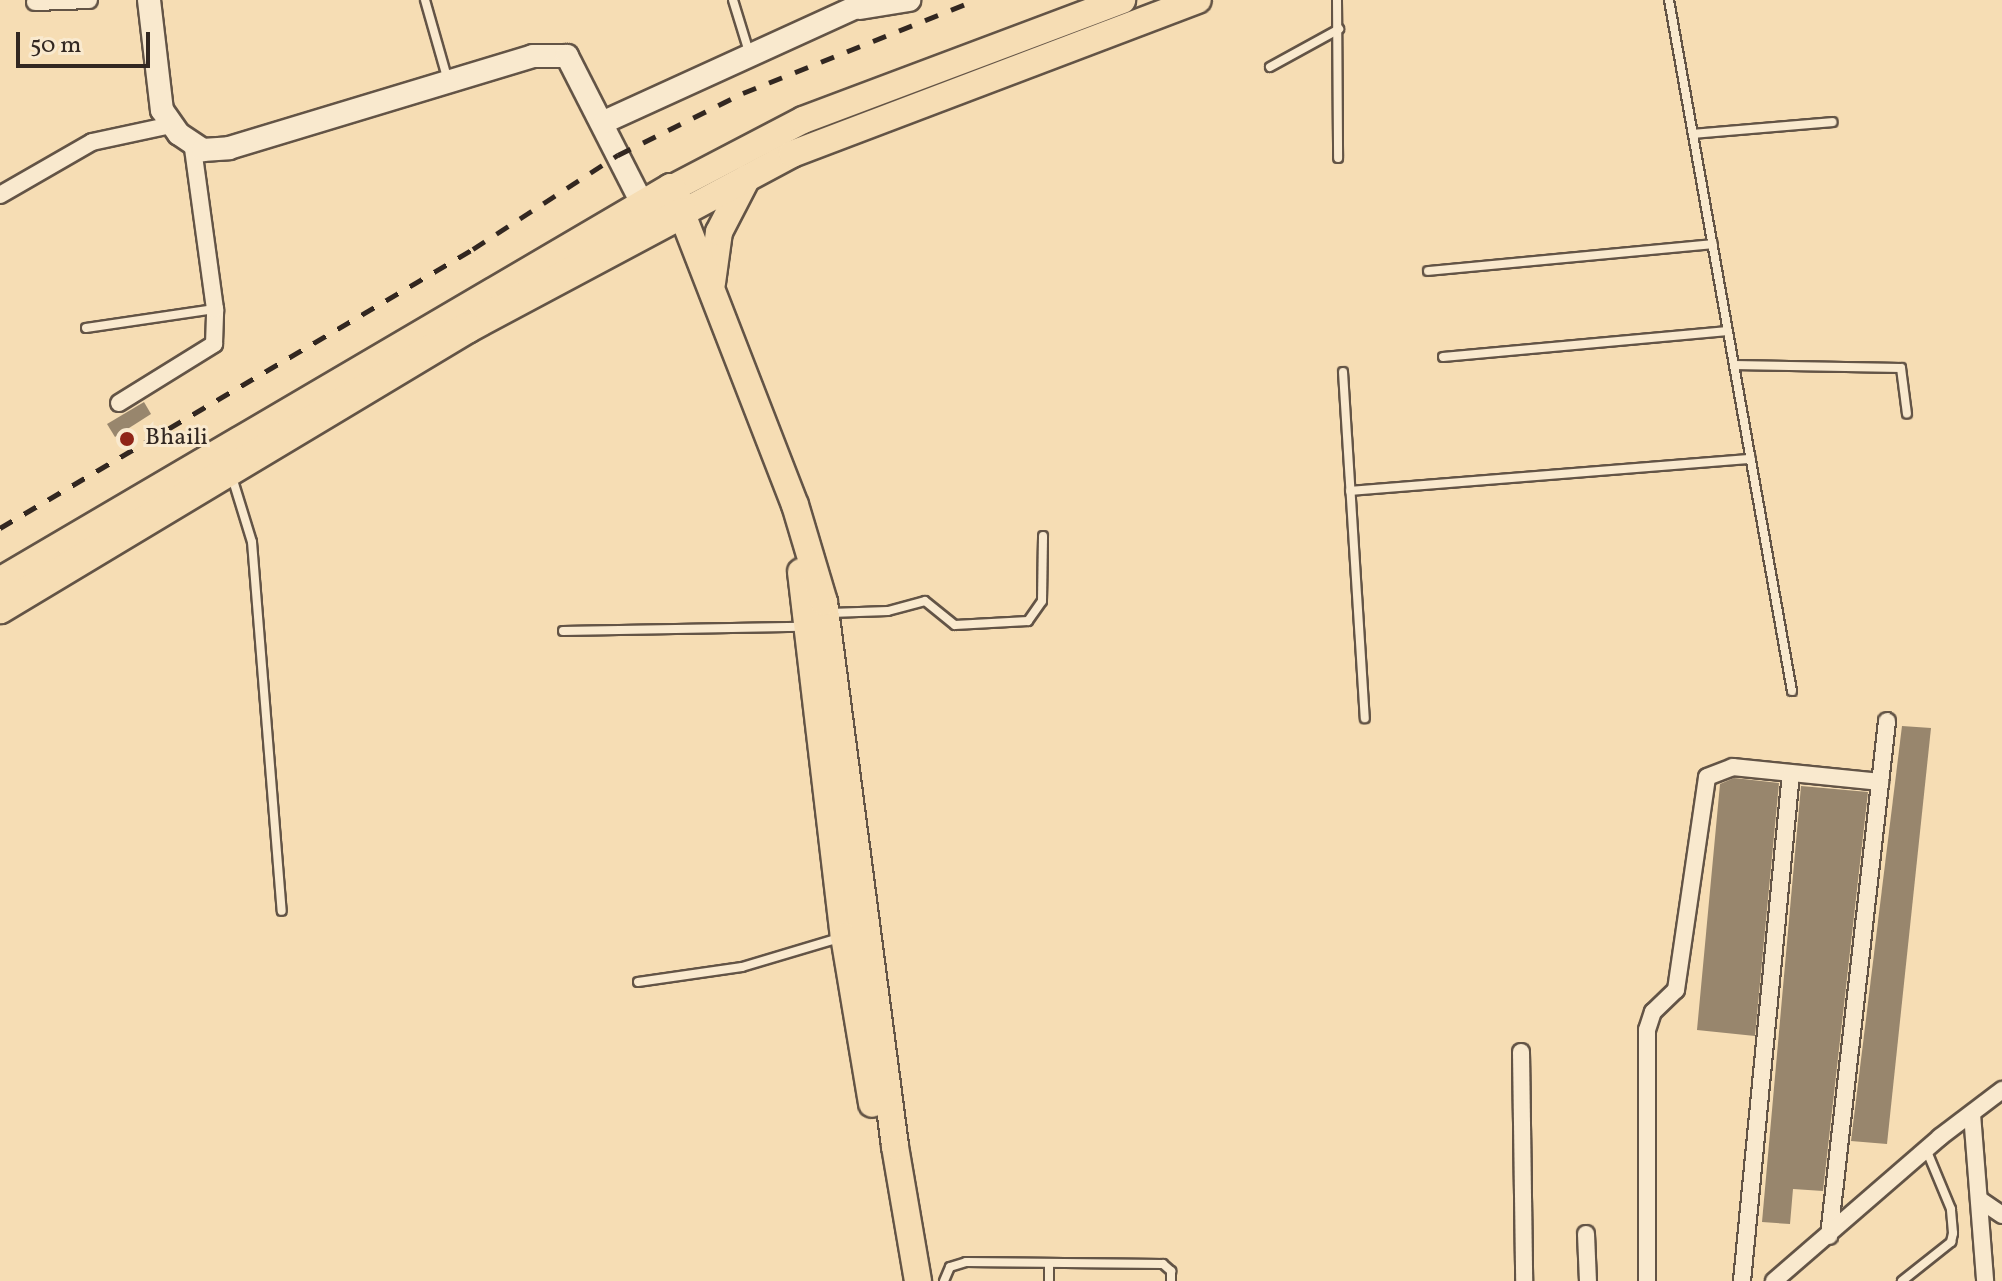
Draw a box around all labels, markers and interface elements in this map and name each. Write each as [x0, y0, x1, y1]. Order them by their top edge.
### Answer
scale bar [20, 16, 154, 66]
text: 50 m [30, 29, 82, 63]
place label: Bhaili [145, 425, 208, 453]
marker: Bhaili [116, 428, 138, 450]

